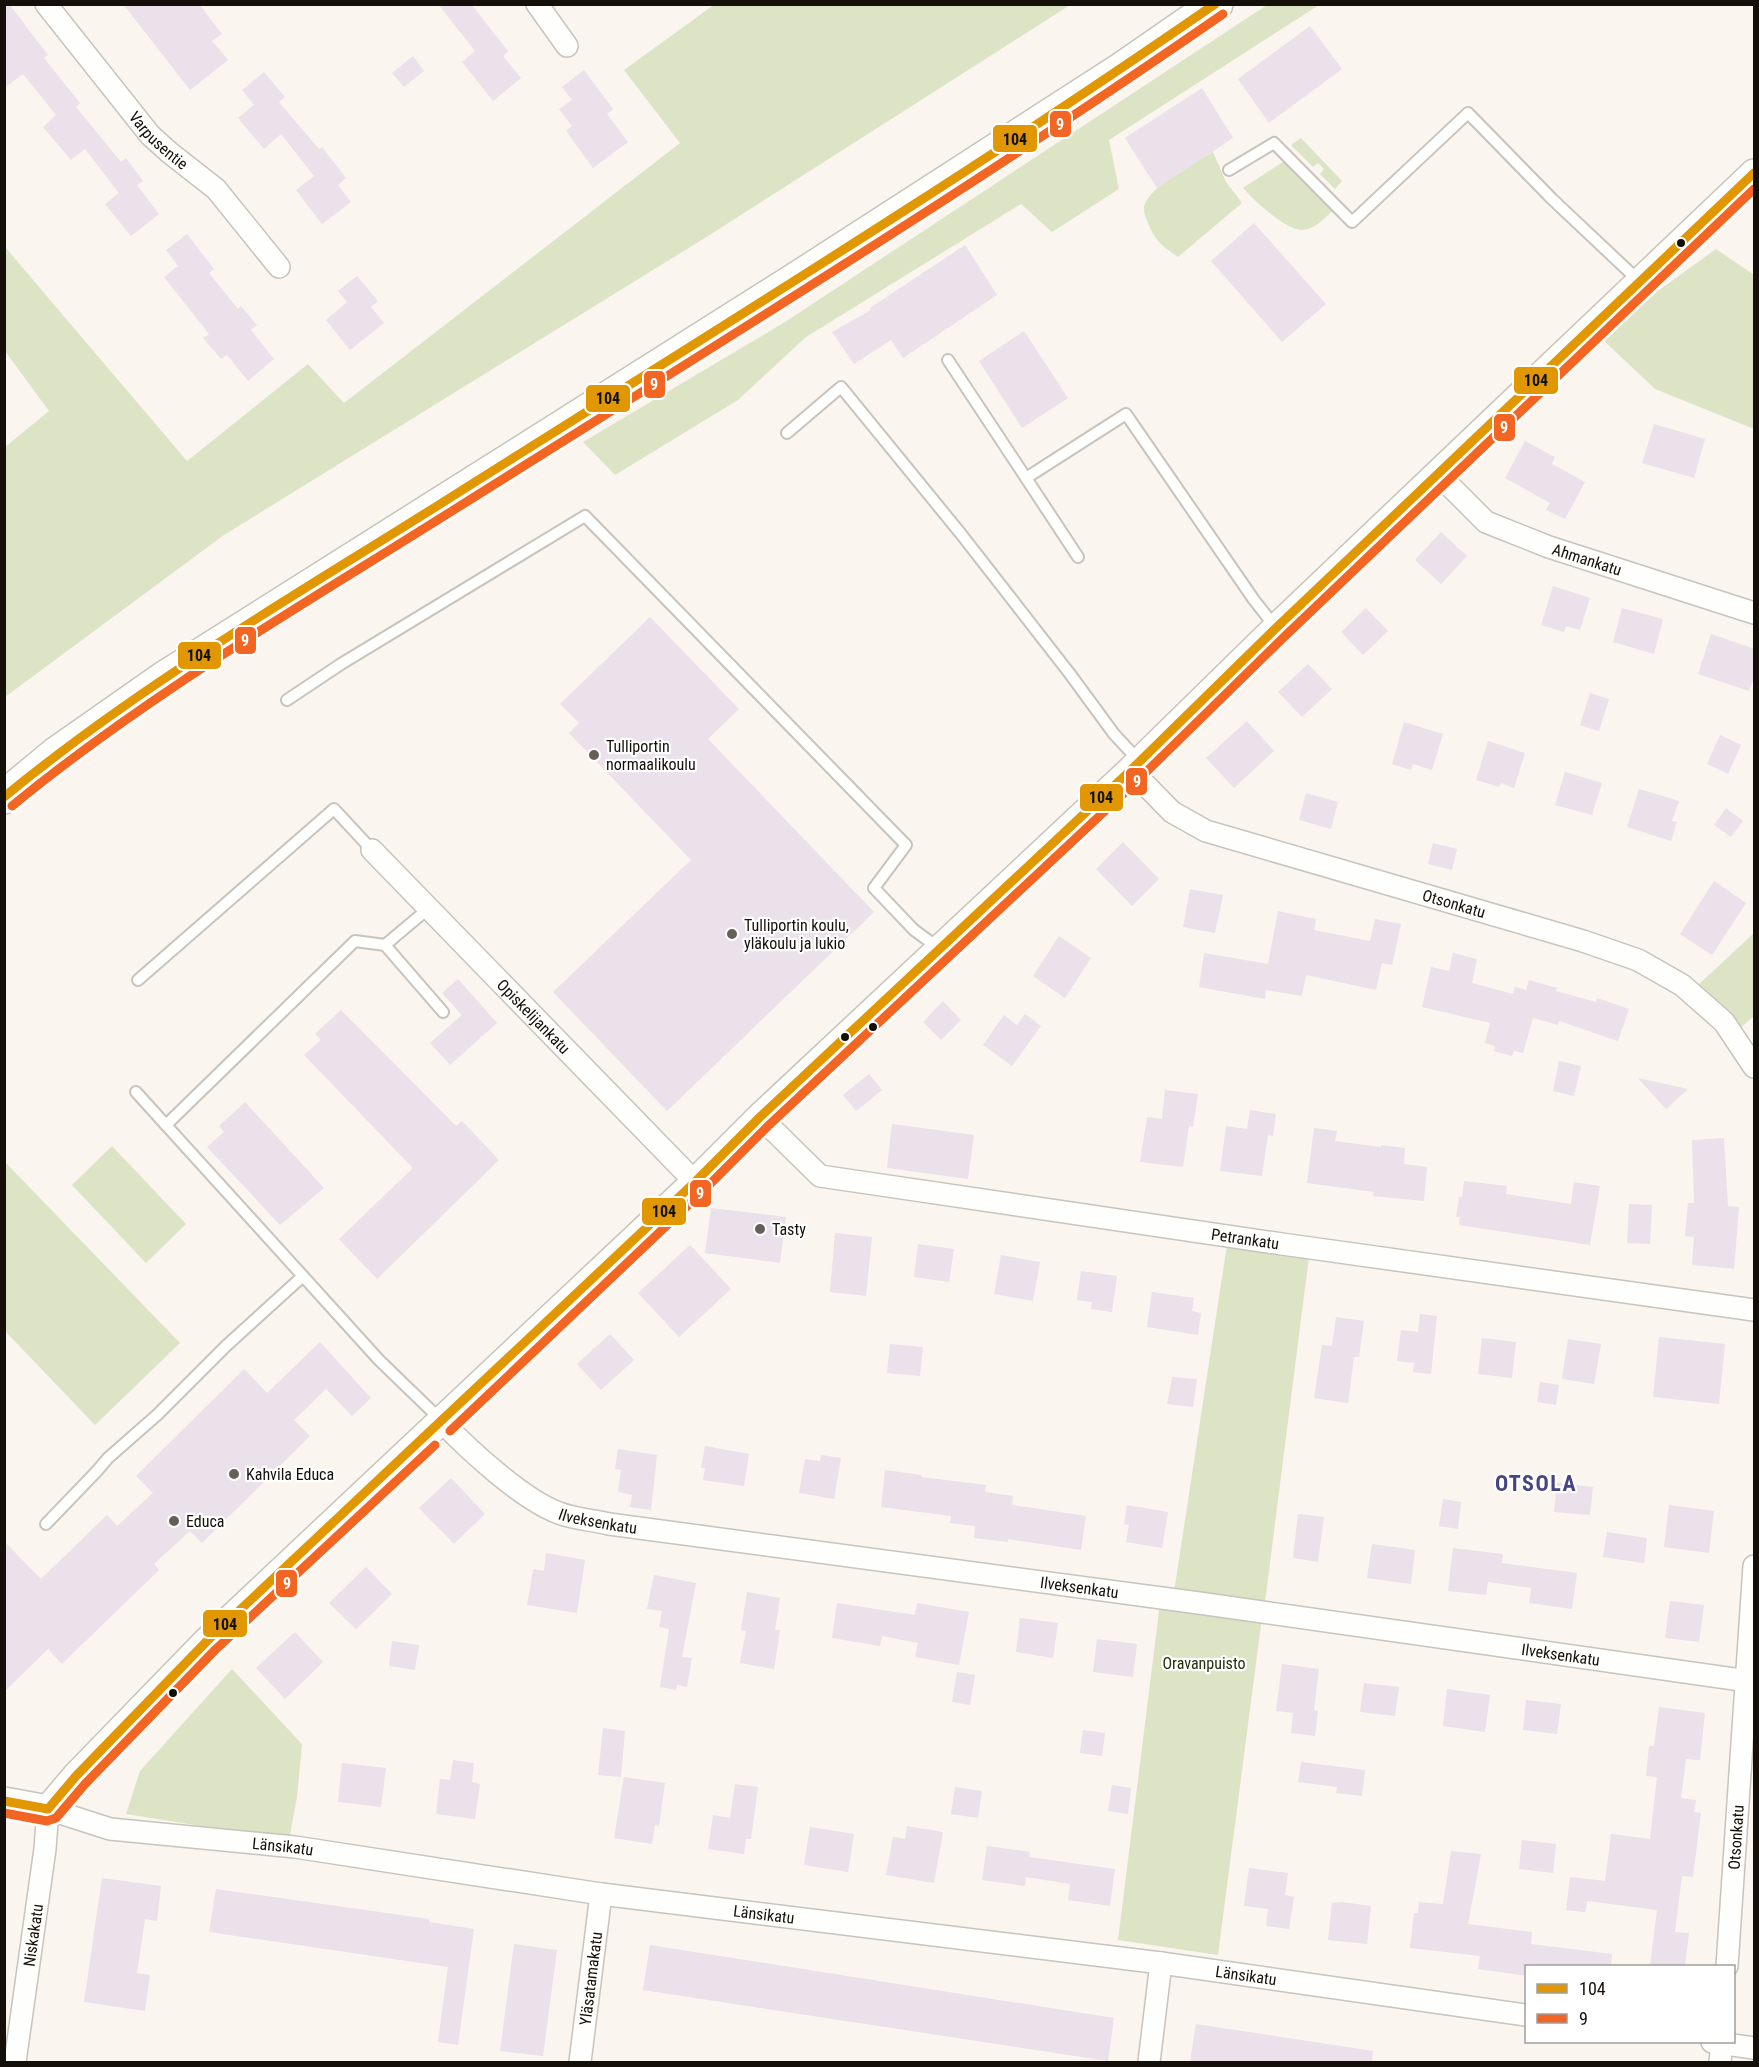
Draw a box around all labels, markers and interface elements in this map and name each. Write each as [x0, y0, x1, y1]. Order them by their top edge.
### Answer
street label: Varpusentie [125, 107, 192, 173]
line badge: 9 [1049, 110, 1072, 138]
text: 9 [1056, 115, 1064, 134]
line badge: 104 [992, 124, 1038, 153]
text: 104 [1003, 130, 1027, 149]
unlabelled marker [1675, 237, 1687, 249]
line badge: 104 [1513, 366, 1559, 395]
line badge: 9 [643, 370, 666, 399]
text: 104 [1524, 371, 1548, 390]
text: 9 [650, 375, 658, 394]
line badge: 104 [585, 384, 631, 413]
text: 104 [596, 389, 620, 408]
line badge: 9 [1493, 413, 1516, 442]
text: 9 [1500, 418, 1508, 437]
street label: Ahmankatu [1550, 539, 1624, 579]
line badge: 9 [234, 626, 257, 655]
text: 9 [241, 631, 249, 650]
line badge: 104 [177, 641, 222, 670]
text: 104 [187, 646, 211, 665]
place label: Tulliportin normaalikoulu [606, 737, 696, 774]
marker: Tulliportin normaalikoulu [587, 748, 601, 762]
line badge: 9 [1125, 767, 1148, 796]
text: 9 [1133, 772, 1141, 791]
line badge: 104 [1079, 783, 1124, 812]
text: 104 [1089, 788, 1113, 807]
street label: Otsonkatu [1420, 885, 1488, 922]
place label: Tulliportin koulu, yläkoulu ja lukio [744, 916, 849, 953]
marker: Tulliportin koulu, yläkoulu ja lukio [725, 927, 739, 941]
street label: Opiskelijankatu [493, 975, 574, 1058]
unlabelled marker [867, 1021, 879, 1033]
unlabelled marker [839, 1031, 851, 1043]
line badge: 9 [689, 1179, 712, 1208]
text: 9 [696, 1184, 704, 1203]
line badge: 104 [641, 1197, 687, 1226]
text: 104 [652, 1202, 676, 1221]
place label: Tasty [772, 1220, 806, 1239]
marker: Tasty [753, 1222, 767, 1236]
street label: Petrankatu [1210, 1224, 1280, 1253]
place label: Kahvila Educa [246, 1465, 334, 1484]
marker: Kahvila Educa [227, 1467, 241, 1481]
district label: OTSOLA [1495, 1471, 1577, 1496]
street label: Ilveksenkatu [556, 1504, 638, 1537]
place label: Educa [186, 1512, 225, 1531]
marker: Educa [167, 1514, 181, 1528]
line badge: 9 [275, 1569, 298, 1598]
street label: Ilveksenkatu [1039, 1572, 1120, 1602]
text: 9 [283, 1574, 291, 1593]
line badge: 104 [202, 1609, 248, 1638]
text: 104 [213, 1615, 237, 1634]
street label: Ilveksenkatu [1520, 1639, 1601, 1669]
park label: Oravanpuisto [1162, 1654, 1246, 1673]
unlabelled marker [167, 1687, 179, 1699]
street label: Otsonkatu [1724, 1804, 1747, 1870]
street label: Länsikatu [251, 1833, 315, 1859]
street label: Länsikatu [732, 1901, 796, 1927]
street label: Niskakatu [19, 1903, 47, 1968]
street label: Yläsatamakatu [575, 1931, 606, 2027]
street label: Länsikatu [1214, 1961, 1278, 1989]
legend [1525, 1965, 1735, 2043]
text: 104 [1579, 1978, 1606, 1999]
text: 9 [1579, 2008, 1588, 2029]

